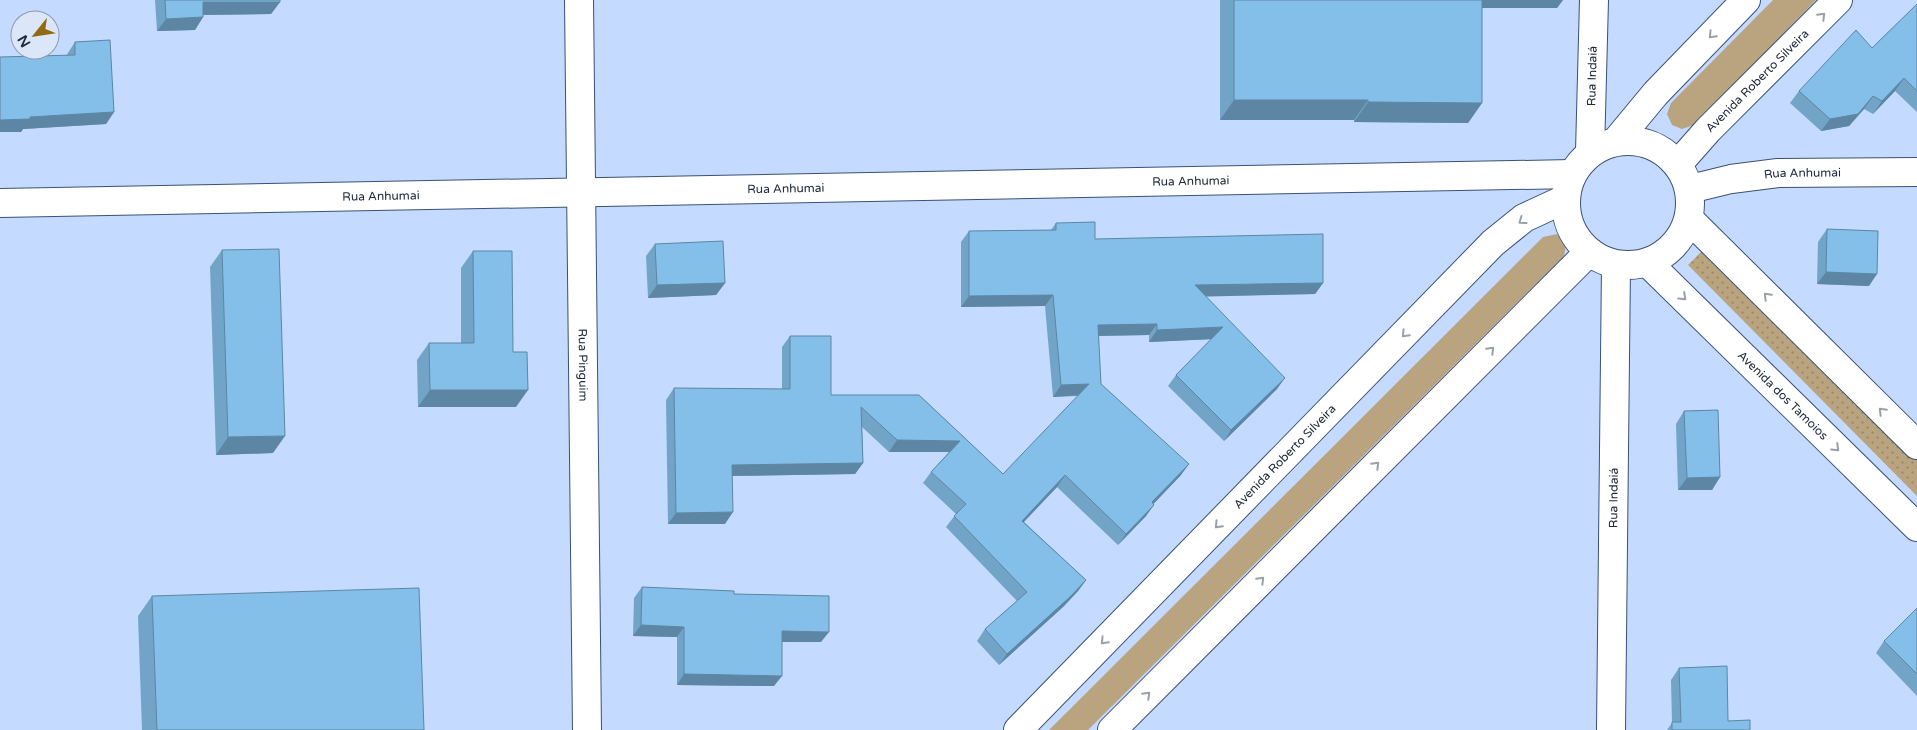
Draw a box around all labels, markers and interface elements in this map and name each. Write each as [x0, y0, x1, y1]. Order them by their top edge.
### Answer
north arrow [10, 10, 60, 60]
one-way arrow [1816, 13, 1825, 22]
street label: Avenida Roberto Silveira [1703, 26, 1812, 135]
one-way arrow [1709, 29, 1718, 38]
text: N [14, 32, 34, 50]
street label: Rua Indaiá [1584, 46, 1600, 106]
street label: Rua Anhumai [1763, 166, 1841, 182]
street label: Rua Anhumai [1152, 173, 1230, 189]
street label: Rua Anhumai [747, 181, 825, 196]
street label: Rua Anhumai [342, 188, 420, 204]
one-way arrow [1518, 215, 1528, 224]
one-way arrow [1677, 292, 1686, 301]
one-way arrow [1764, 293, 1773, 302]
street label: Rua Pinguim [576, 328, 590, 402]
one-way arrow [1402, 328, 1411, 337]
one-way arrow [1485, 347, 1494, 356]
street label: Avenida dos Tamoios [1735, 348, 1831, 443]
street label: Avenida Roberto Silveira [1231, 402, 1339, 511]
one-way arrow [1879, 408, 1888, 417]
one-way arrow [1831, 442, 1840, 451]
one-way arrow [1370, 462, 1379, 471]
street label: Rua Indaiá [1606, 468, 1621, 528]
one-way arrow [1215, 519, 1224, 528]
one-way arrow [1256, 577, 1265, 586]
one-way arrow [1101, 635, 1110, 644]
one-way arrow [1141, 692, 1150, 701]

